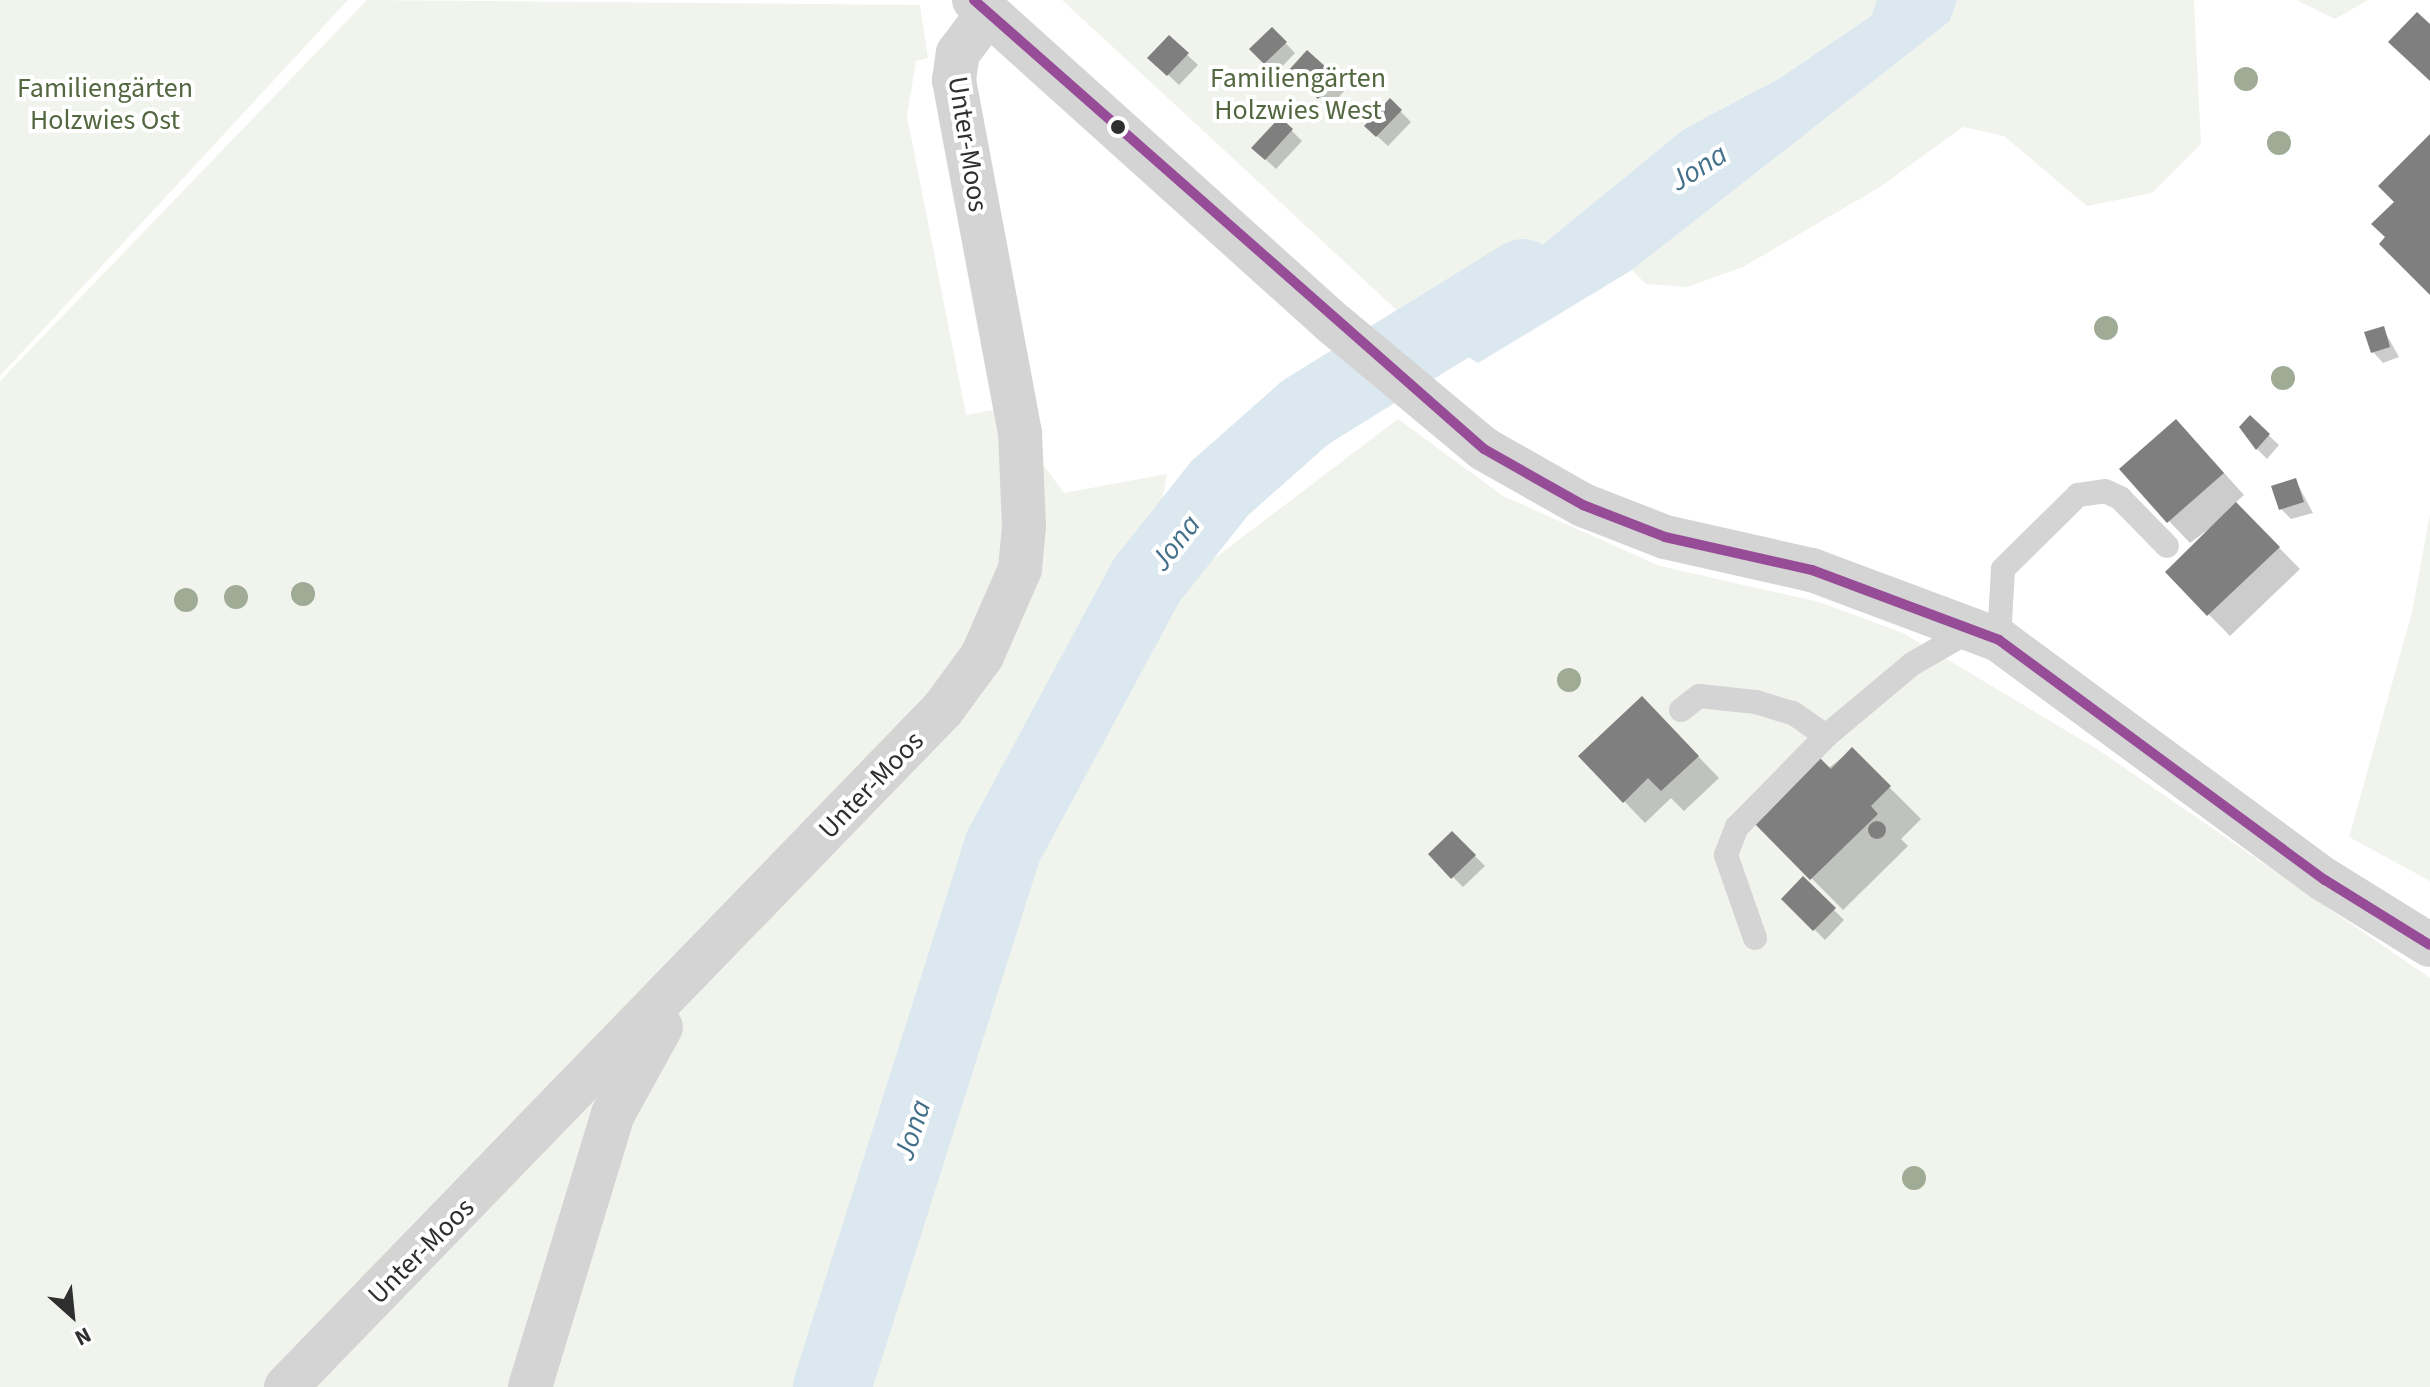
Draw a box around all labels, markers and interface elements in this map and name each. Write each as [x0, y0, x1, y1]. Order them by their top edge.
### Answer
park label: Familiengärten Holzwies West [1210, 61, 1386, 127]
park label: Familiengärten Holzwies Ost [17, 71, 193, 137]
street label: Unter-Moos [941, 74, 995, 214]
unlabelled marker [1110, 119, 1126, 135]
water label: Jona [1664, 137, 1734, 199]
water label: Jona [1143, 508, 1209, 578]
street label: Unter-Moos [812, 724, 930, 846]
water label: Jona [886, 1095, 940, 1165]
street label: Unter-Moos [361, 1191, 481, 1311]
north arrow [32, 1275, 112, 1355]
text: N [69, 1319, 97, 1354]

